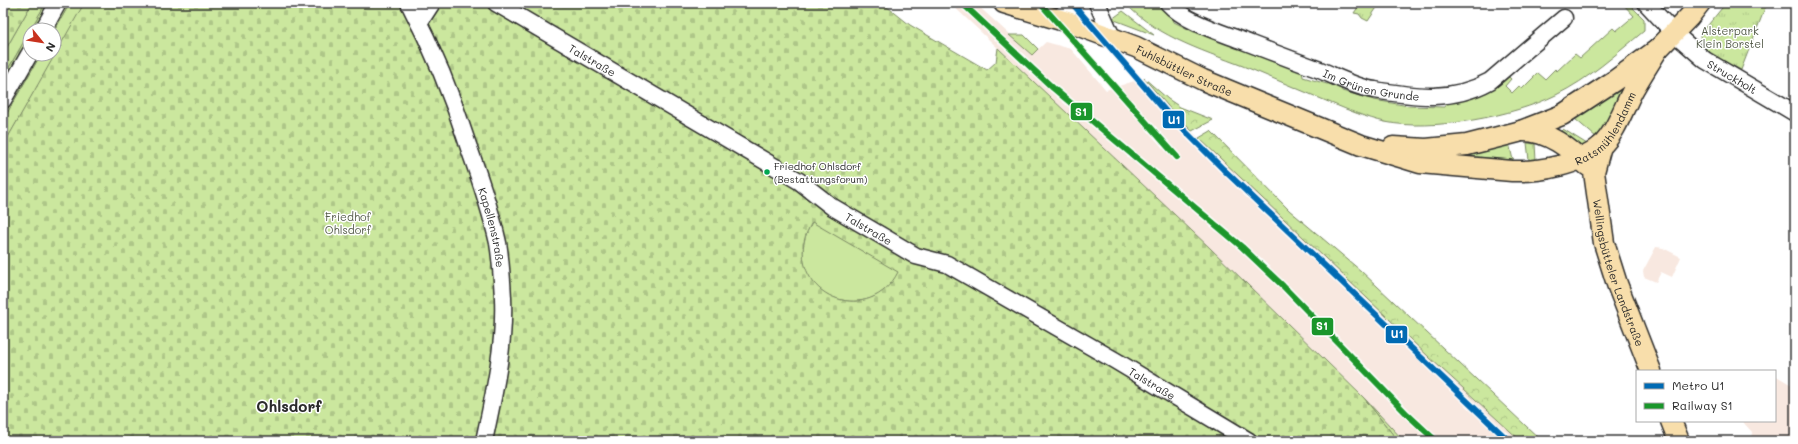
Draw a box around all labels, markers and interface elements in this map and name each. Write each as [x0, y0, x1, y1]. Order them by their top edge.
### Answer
north arrow [22, 22, 62, 62]
park label: Alsterpark Klein Borstel [1696, 23, 1764, 51]
text: N [43, 40, 60, 55]
street label: Talstraße [566, 40, 619, 80]
street label: Fuhlsbüttler Straße [1134, 41, 1235, 99]
street label: Struckholt [1705, 56, 1760, 97]
street label: Im Grünen Grunde [1321, 65, 1420, 103]
street label: Ratsmühlendamm [1572, 89, 1639, 168]
line badge: S1 [1070, 102, 1093, 121]
text: S1 [1075, 104, 1087, 119]
line badge: U1 [1162, 110, 1185, 129]
text: U1 [1168, 112, 1180, 127]
place label: Friedhof Ohlsdorf (Bestattungsforum) [774, 159, 867, 186]
marker: Friedhof Ohlsdorf (Bestattungsforum) [762, 167, 772, 177]
street label: Kapellenstraße [475, 185, 509, 268]
street label: Wellingsbütteler Landstraße [1590, 198, 1648, 349]
park label: Friedhof Ohlsdorf [325, 209, 372, 237]
street label: Talstraße [843, 209, 895, 248]
line badge: S1 [1311, 317, 1334, 336]
text: S1 [1316, 318, 1328, 333]
line badge: U1 [1385, 325, 1408, 344]
text: U1 [1391, 326, 1403, 341]
street label: Talstraße [1126, 363, 1179, 403]
legend [1636, 370, 1776, 422]
text: Metro U1 [1672, 377, 1725, 393]
district label: Ohlsdorf [256, 396, 322, 416]
text: Railway S1 [1672, 397, 1733, 413]

